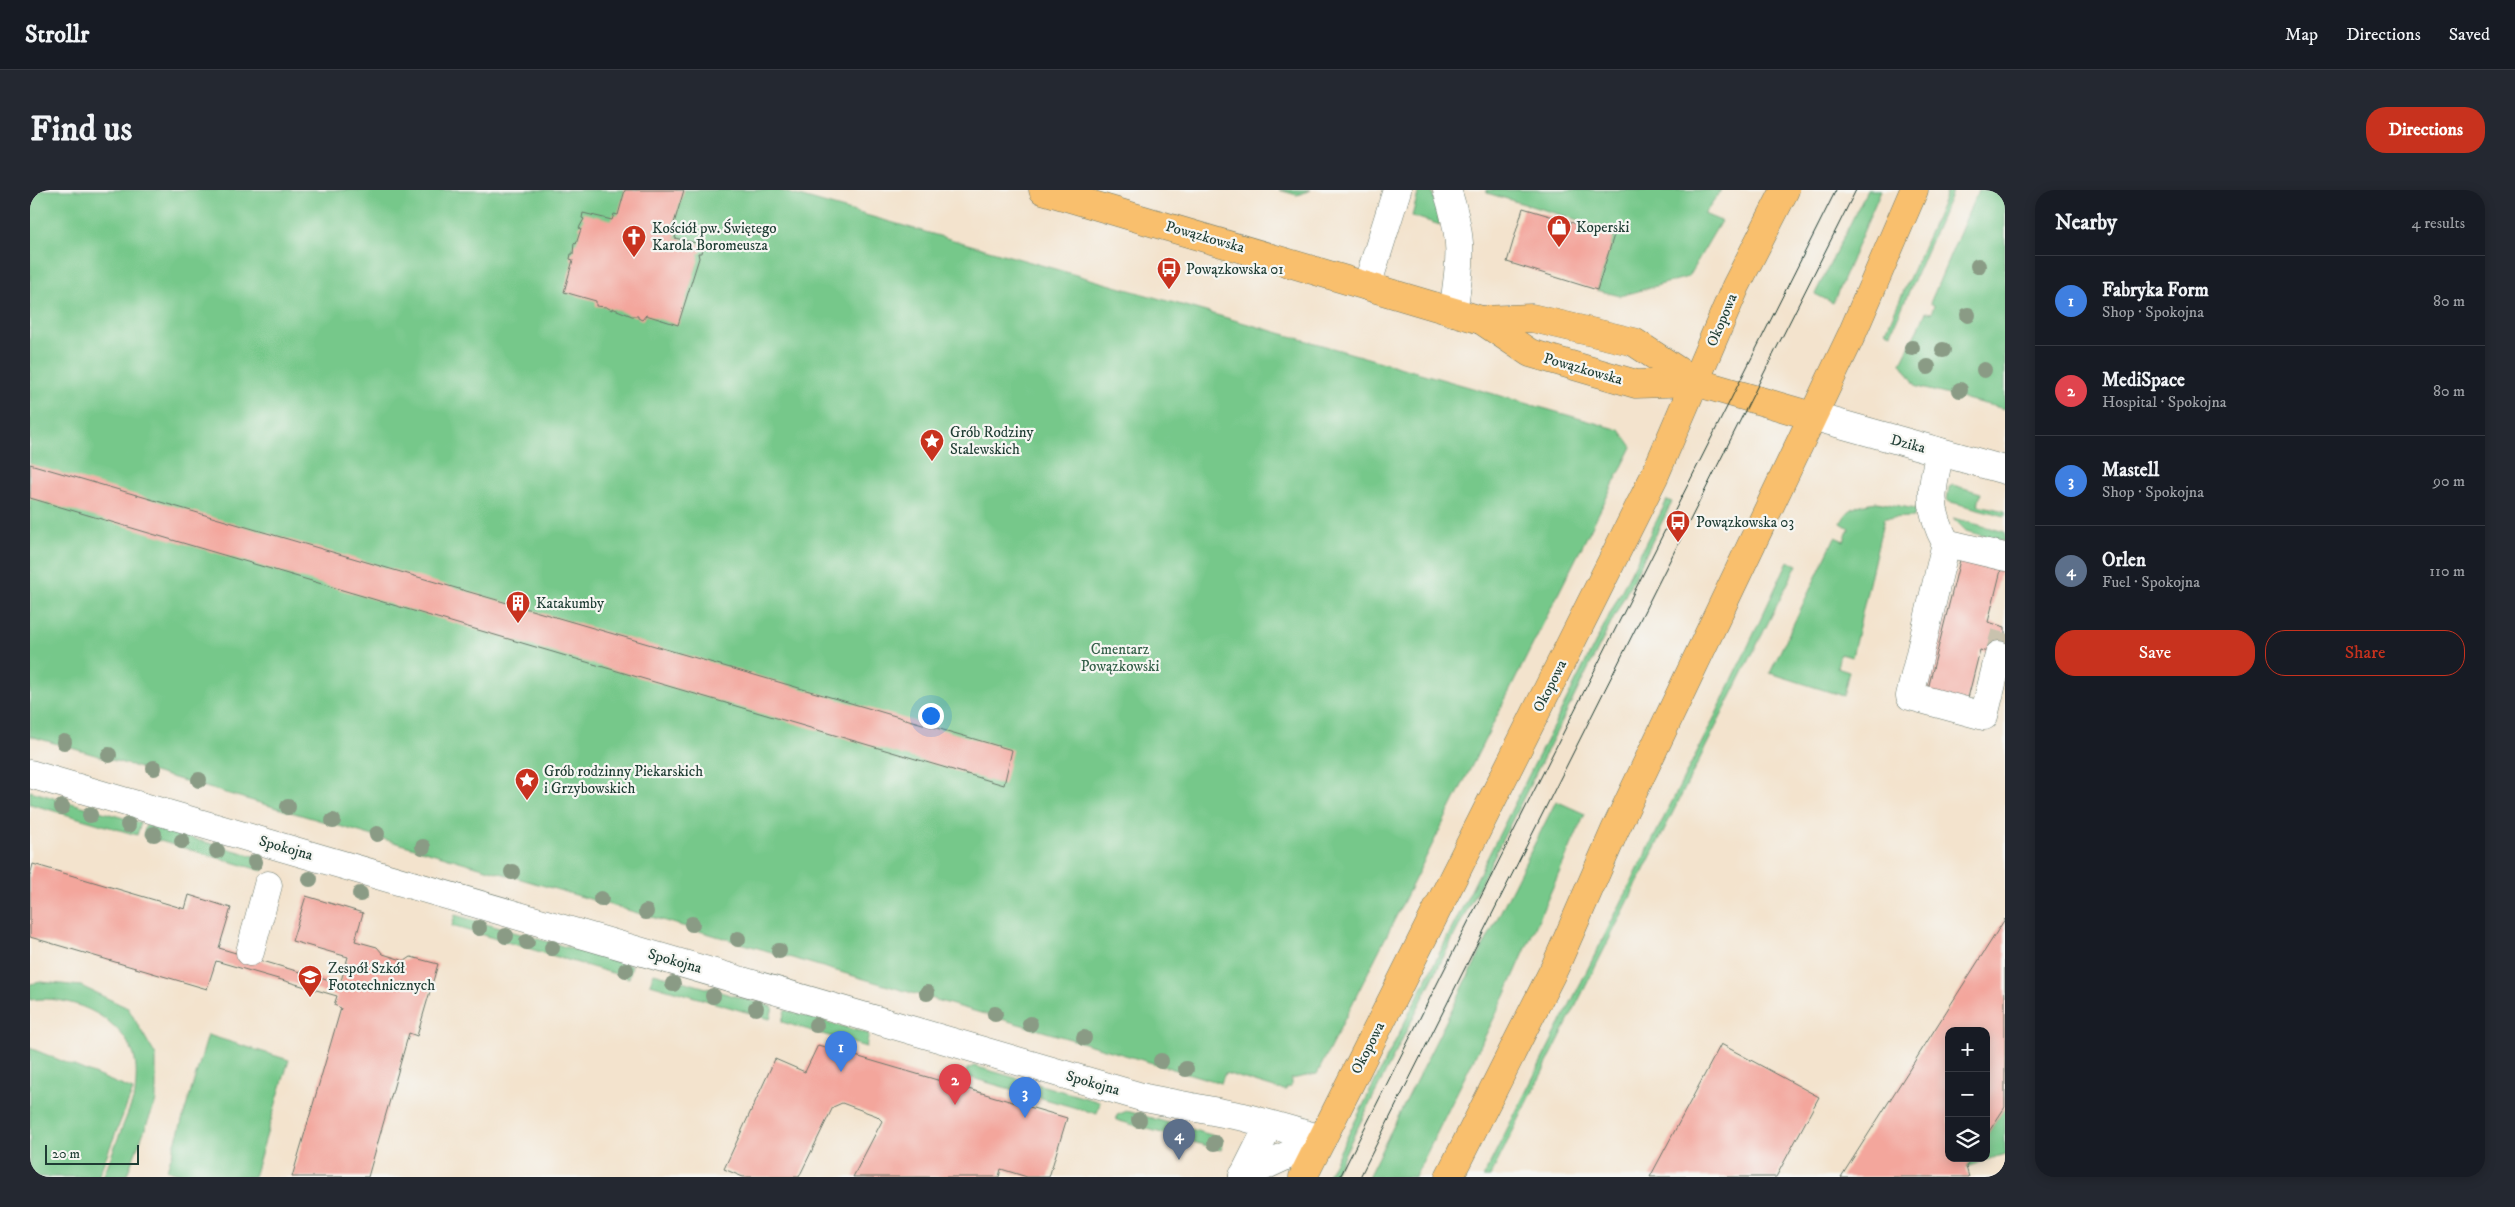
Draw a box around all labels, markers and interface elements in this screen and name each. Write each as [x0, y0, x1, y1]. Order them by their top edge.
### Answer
text: Strollr [25, 20, 89, 50]
text: Map [2285, 24, 2318, 46]
text: Directions [2346, 24, 2421, 46]
text: Saved [2449, 24, 2490, 46]
button: Directions [2366, 107, 2485, 153]
text: Find us [30, 108, 132, 152]
text: Nearby [2055, 210, 2117, 236]
text: 4 results [2412, 213, 2465, 233]
shop icon: Koperski [1546, 214, 1572, 248]
street label: Powązkowska [1163, 217, 1247, 257]
place label: Kościół pw. Świętego Karola Boromeusza [652, 218, 777, 255]
place label: Koperski [1576, 218, 1629, 237]
church icon: Kościół pw. Świętego Karola Boromeusza [621, 224, 647, 258]
bus stop icon: Powązkowska 01 [1156, 256, 1182, 290]
place label: Powązkowska 01 [1186, 260, 1284, 279]
text: Fabryka Form [2102, 279, 2209, 302]
street label: Okopowa [1702, 290, 1742, 349]
text: 1 [2068, 291, 2074, 311]
text: 80 m [2433, 291, 2465, 311]
text: Shop · Spokojna [2102, 302, 2204, 322]
street label: Powązkowska [1541, 349, 1625, 389]
text: MediSpace [2102, 369, 2185, 392]
text: 2 [2067, 381, 2075, 401]
text: 80 m [2433, 381, 2465, 401]
text: Hospital · Spokojna [2102, 392, 2227, 412]
place label: Grób Rodziny Stalewskich [950, 423, 1034, 459]
place icon: Grób Rodziny Stalewskich [919, 428, 945, 462]
street label: Dzika [1888, 430, 1928, 458]
text: Mastell [2102, 459, 2159, 482]
text: 3 [2068, 471, 2074, 491]
text: 90 m [2433, 471, 2465, 491]
text: Shop · Spokojna [2102, 482, 2204, 502]
bus stop icon: Powązkowska 03 [1665, 509, 1691, 543]
place label: Powązkowska 03 [1696, 513, 1794, 532]
text: Orlen [2102, 549, 2146, 572]
text: 4 [2066, 561, 2076, 581]
text: 110 m [2429, 561, 2465, 581]
text: Fuel · Spokojna [2102, 572, 2200, 592]
building icon: Katakumby [505, 590, 531, 624]
place label: Katakumby [536, 594, 605, 613]
button: Save [2055, 630, 2255, 676]
button: Share [2265, 630, 2465, 676]
park label: Cmentarz Powązkowski [1081, 640, 1159, 676]
street label: Okopowa [1529, 656, 1571, 715]
your location [918, 703, 944, 729]
place label: Grób rodzinny Piekarskich i Grzybowskich [544, 762, 703, 798]
place icon: Grób rodzinny Piekarskich i Grzybowskich [514, 767, 540, 801]
street label: Spokojna [257, 831, 316, 865]
street label: Spokojna [646, 944, 705, 978]
place label: Zespół Szkół Fototechnicznych [328, 959, 435, 995]
school or university icon: Zespół Szkół Fototechnicznych [297, 964, 323, 998]
street label: Okopowa [1347, 1018, 1389, 1077]
map controls [1945, 1027, 1990, 1162]
button: + [1945, 1027, 1990, 1072]
pin: 1 [825, 1031, 857, 1072]
pin: 2 [939, 1064, 971, 1105]
street label: Spokojna [1064, 1066, 1123, 1100]
button: − [1945, 1072, 1990, 1117]
pin: 3 [1009, 1077, 1041, 1118]
button: layers [1945, 1117, 1990, 1162]
pin: 4 [1163, 1119, 1195, 1160]
scale bar [45, 1142, 139, 1165]
text: 20 m [52, 1145, 80, 1163]

